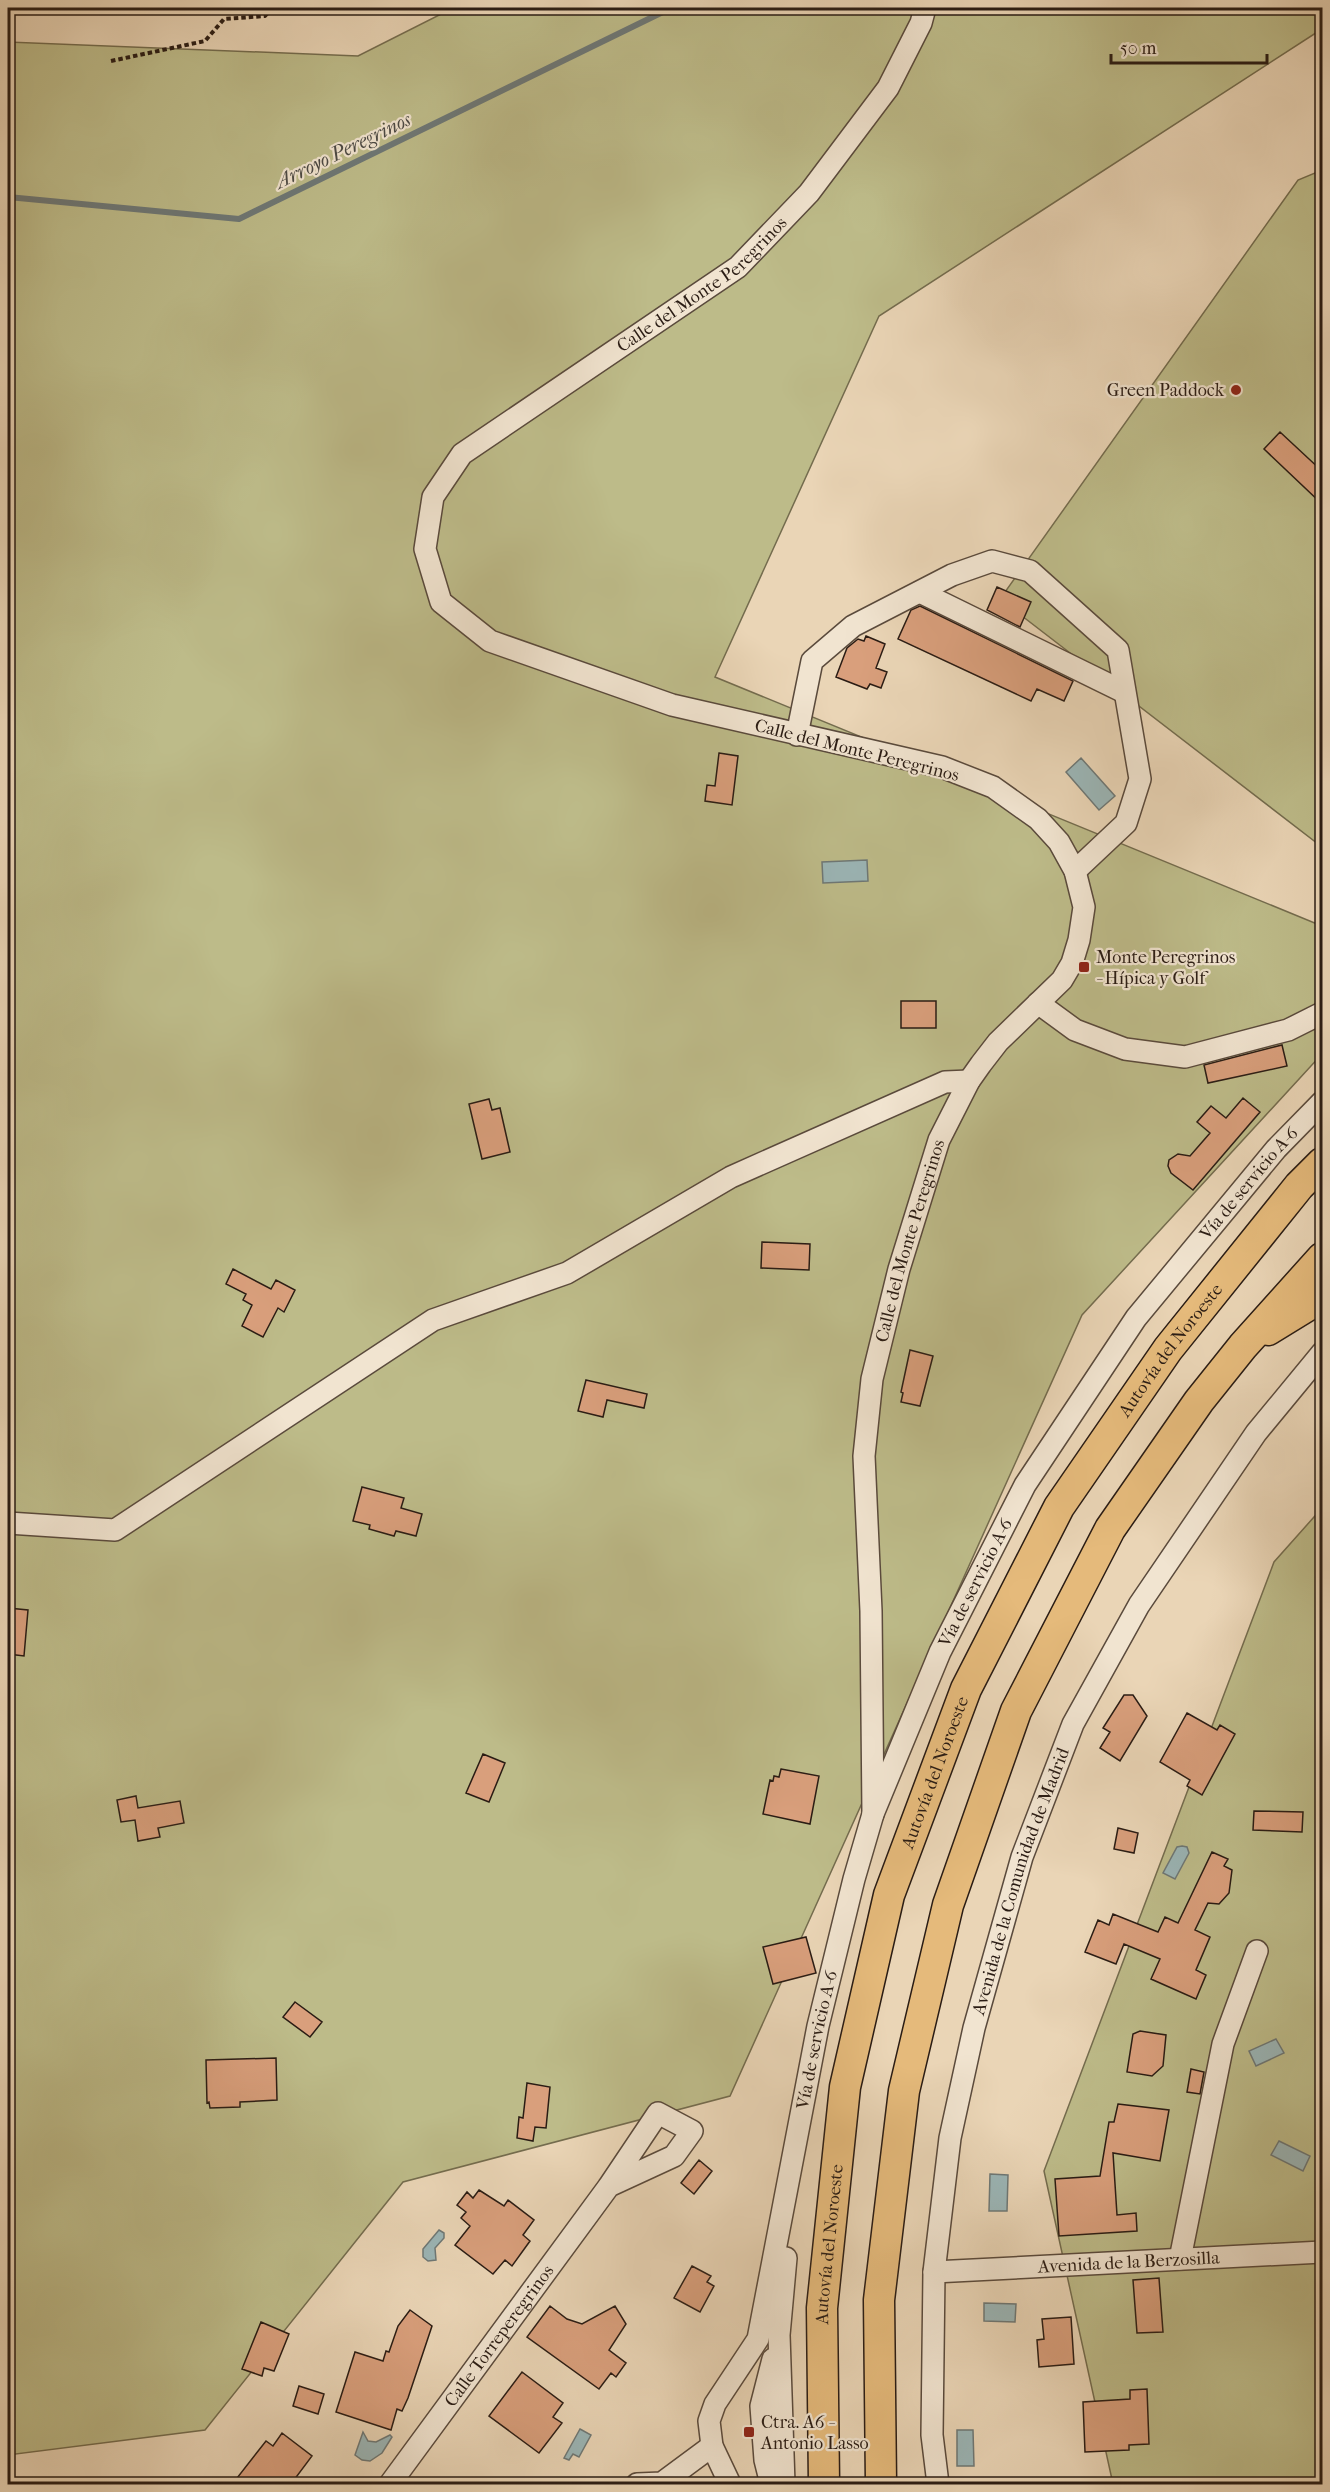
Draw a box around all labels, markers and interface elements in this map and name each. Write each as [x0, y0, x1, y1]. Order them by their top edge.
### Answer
scale bar [1111, 27, 1267, 65]
text: 50 m [1120, 38, 1157, 59]
water label: Arroyo Peregrinos [269, 107, 415, 194]
street label: Calle del Monte Peregrinos [613, 212, 792, 357]
place label: Green Paddock [1107, 380, 1225, 401]
marker: Green Paddock [1229, 383, 1243, 397]
street label: Calle del Monte Peregrinos [753, 715, 962, 786]
place label: Monte Peregrinos - Hípica y Golf [1096, 947, 1236, 989]
marker: Monte Peregrinos - Hípica y Golf [1077, 960, 1091, 974]
street label: Vía de servicio A-6 [1195, 1123, 1303, 1245]
street label: Calle del Monte Peregrinos [871, 1137, 950, 1344]
street label: Autovía del Noroeste [1114, 1280, 1227, 1422]
street label: Vía de servicio A-6 [934, 1515, 1017, 1651]
street label: Autovía del Noroeste [897, 1694, 973, 1853]
street label: Avenida de la Comunidad de Madrid [968, 1745, 1074, 2018]
street label: Vía de servicio A-6 [792, 1968, 842, 2112]
street label: Autovía del Noroeste [811, 2163, 848, 2326]
street label: Avenida de la Berzosilla [1036, 2247, 1221, 2278]
street label: Calle Torreperegrinos [440, 2261, 559, 2411]
place label: Ctra. A6 - Antonio Lasso [760, 2412, 869, 2454]
marker: Ctra. A6 - Antonio Lasso [742, 2425, 756, 2439]

